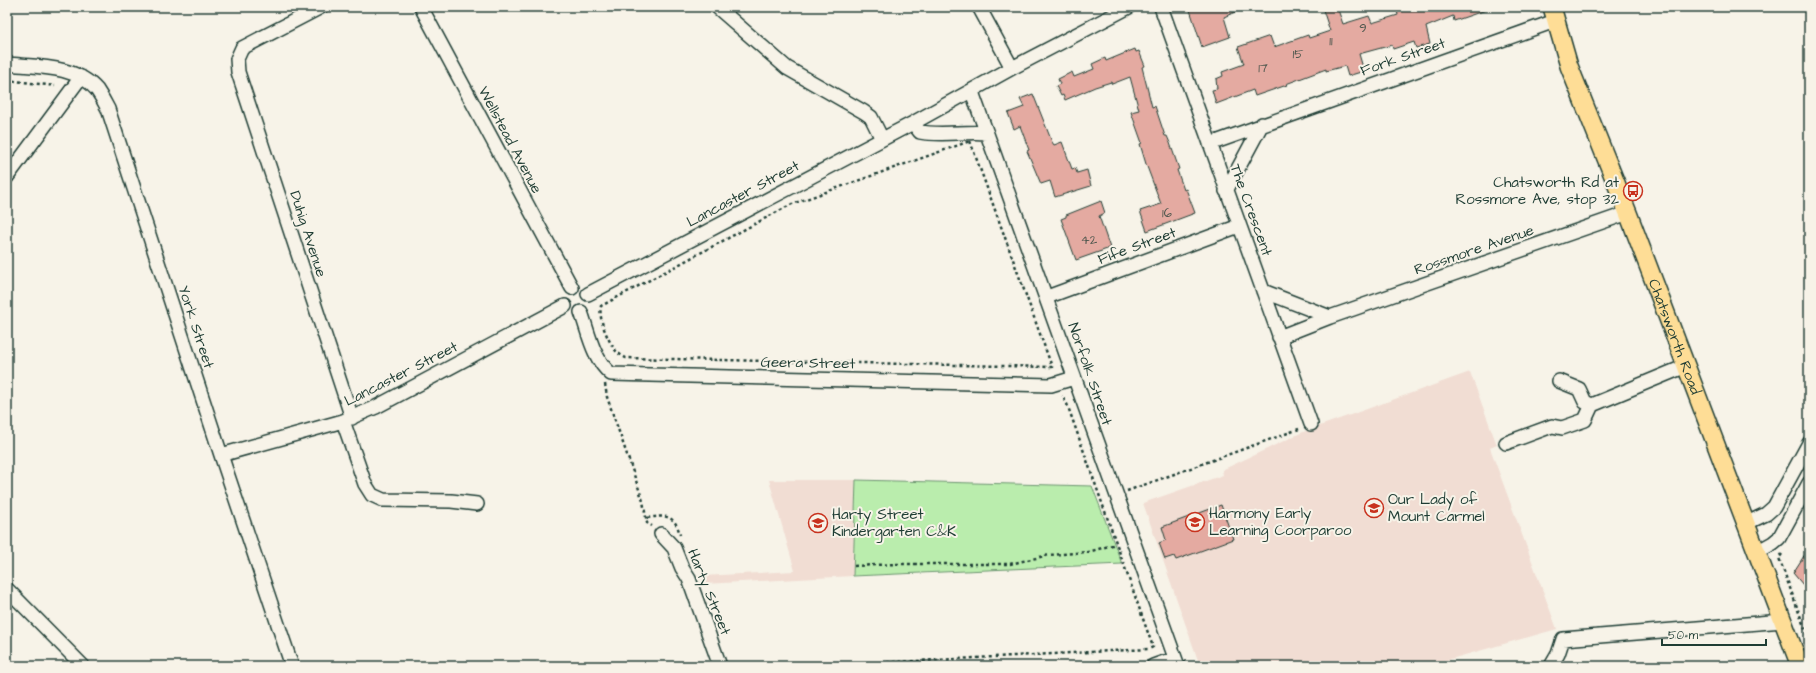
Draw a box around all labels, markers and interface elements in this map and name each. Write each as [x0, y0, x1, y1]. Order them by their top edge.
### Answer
house number: 9 [1359, 19, 1367, 37]
house number: 11 [1329, 32, 1333, 50]
street label: Fork Street [1358, 33, 1448, 81]
house number: 15 [1293, 45, 1303, 63]
house number: 17 [1258, 59, 1268, 77]
street label: Wellstead Avenue [473, 83, 547, 197]
street label: Lancaster Street [683, 155, 803, 233]
street label: The Crescent [1225, 161, 1277, 259]
place label: Chatsworth Rd at Rossmore Ave, stop 32 [1456, 172, 1619, 210]
bus stop icon: Chatsworth Rd at Rossmore Ave, stop 32 [1622, 180, 1644, 202]
street label: Duhig Avenue [283, 188, 332, 280]
house number: 16 [1162, 204, 1172, 222]
street label: Rossmore Avenue [1411, 220, 1537, 280]
street label: Fife Street [1095, 222, 1179, 270]
house number: 42 [1081, 231, 1098, 249]
street label: Chatsworth Road [1643, 276, 1707, 398]
street label: York Street [173, 283, 219, 371]
street label: Norfolk Street [1063, 320, 1117, 428]
street label: Lancaster Street [341, 336, 461, 412]
street label: Geera Street [760, 352, 856, 374]
place label: Our Lady of Mount Carmel [1388, 489, 1485, 527]
school or university icon: Our Lady of Mount Carmel [1363, 497, 1385, 519]
place label: Harmony Early Learning Coorparoo [1209, 503, 1352, 542]
place label: Harty Street Kindergarten C&K [832, 504, 956, 543]
school or university icon: Harmony Early Learning Coorparoo [1184, 511, 1206, 533]
school or university icon: Harty Street Kindergarten C&K [807, 512, 829, 534]
street label: Harty Street [681, 546, 736, 639]
scale bar [1662, 621, 1766, 647]
text: 50 m [1668, 627, 1699, 644]

